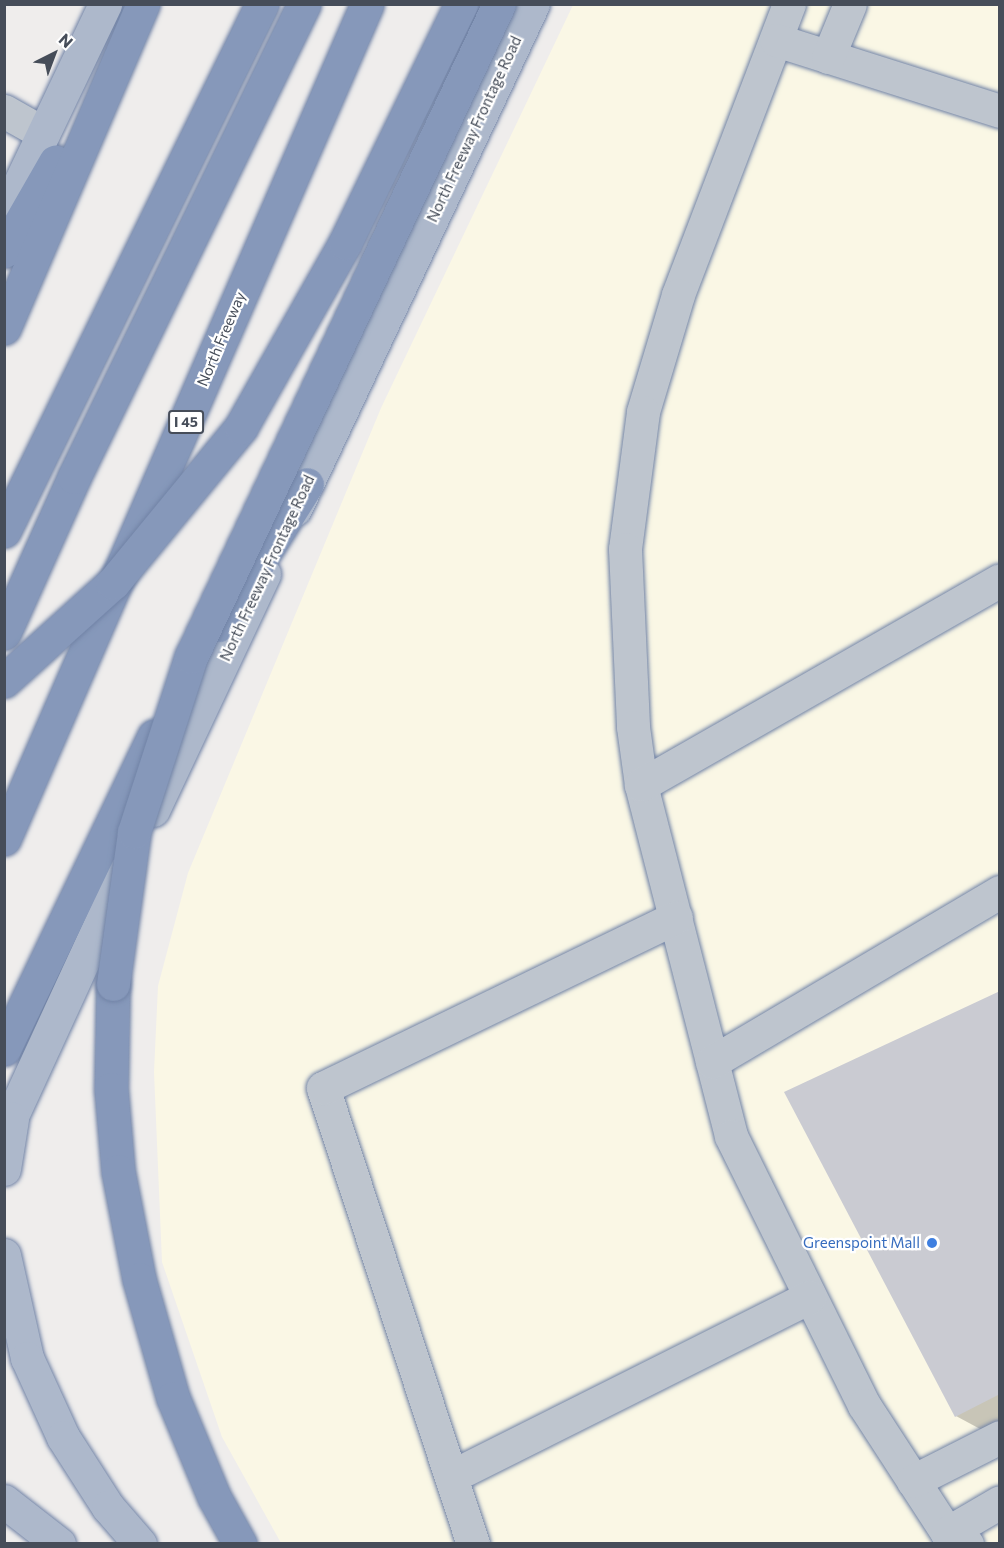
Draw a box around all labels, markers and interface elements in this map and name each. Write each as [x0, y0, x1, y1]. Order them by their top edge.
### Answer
north arrow [24, 24, 84, 84]
text: N [56, 29, 77, 51]
street label: North Freeway Frontage Road [423, 33, 525, 225]
street label: North Freeway [193, 289, 249, 389]
road number: I 45 [168, 411, 204, 433]
street label: North Freeway Frontage Road [216, 472, 318, 664]
place label: Greenspoint Mall [803, 1234, 920, 1252]
marker: Greenspoint Mall [925, 1236, 939, 1250]

